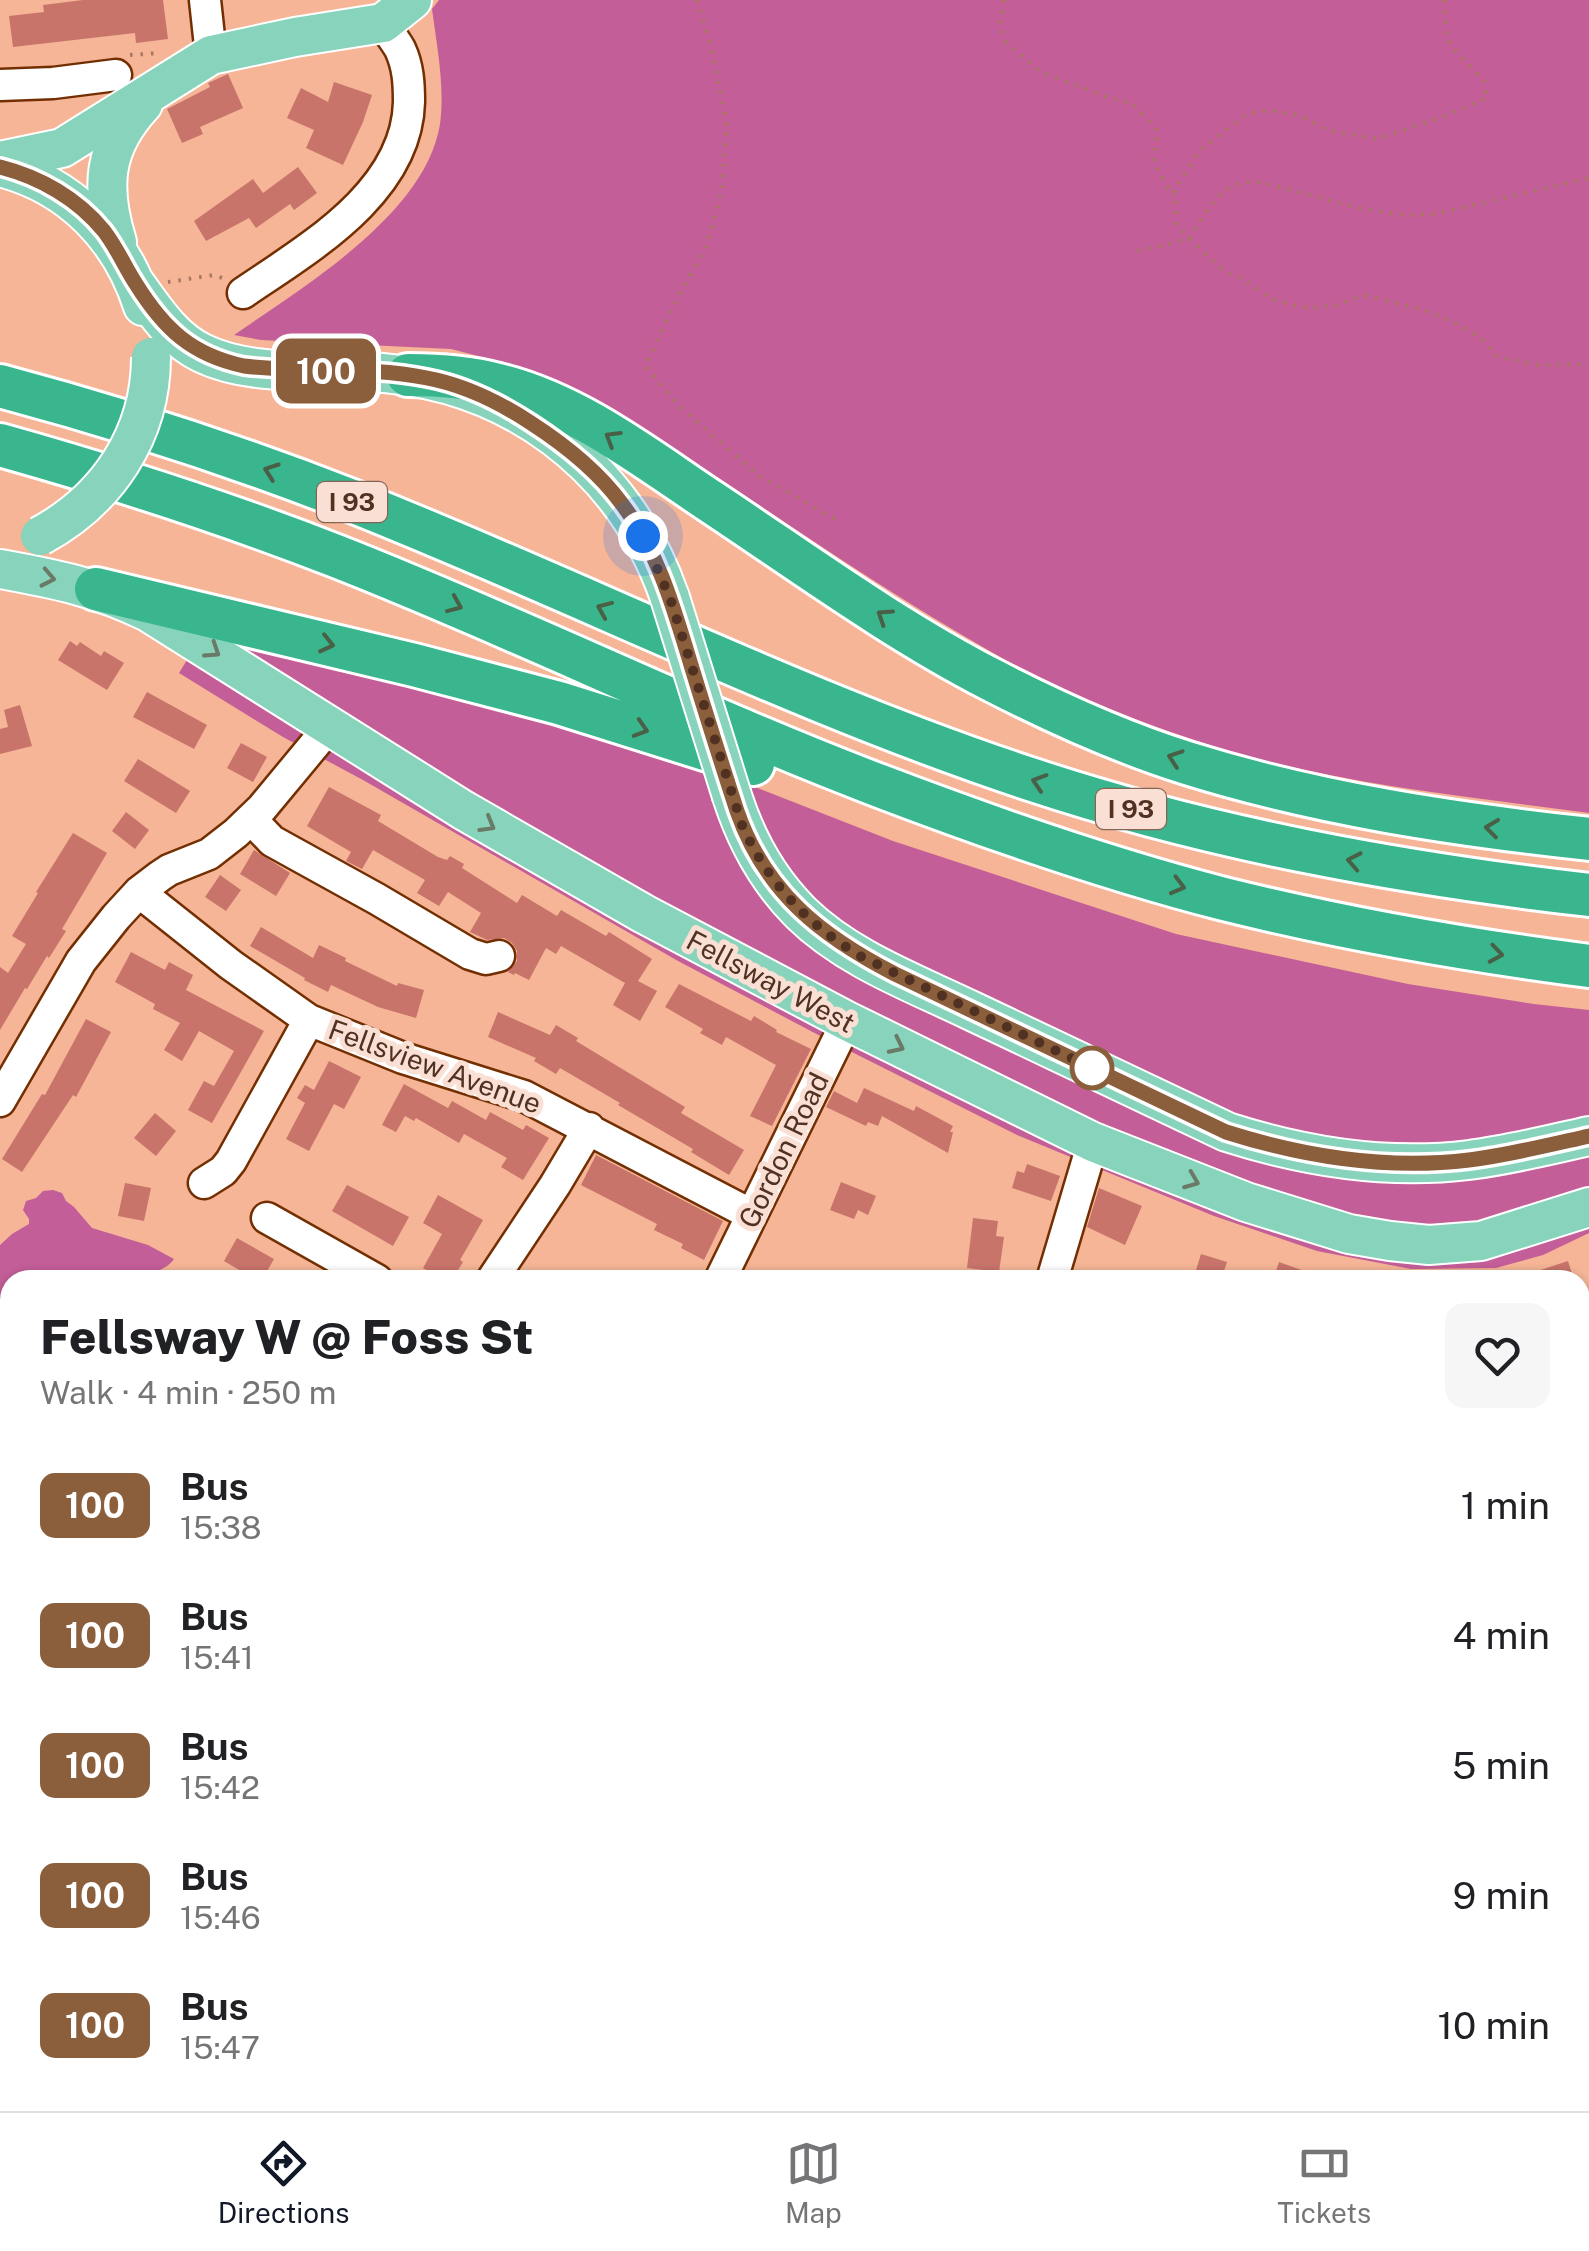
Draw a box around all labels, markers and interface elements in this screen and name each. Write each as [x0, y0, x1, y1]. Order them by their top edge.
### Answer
line badge: 100 [268, 338, 384, 404]
text: 100 [296, 351, 356, 392]
one-way arrow [605, 431, 623, 450]
one-way arrow [264, 462, 281, 483]
road number: I 93 [317, 482, 387, 522]
your location [618, 511, 668, 561]
one-way arrow [40, 567, 57, 588]
one-way arrow [445, 594, 463, 614]
one-way arrow [596, 601, 614, 621]
one-way arrow [877, 609, 895, 628]
one-way arrow [318, 632, 335, 653]
one-way arrow [202, 639, 220, 658]
one-way arrow [632, 717, 649, 738]
one-way arrow [1168, 750, 1185, 770]
one-way arrow [1031, 773, 1048, 793]
road number: I 93 [1096, 789, 1166, 829]
one-way arrow [477, 813, 495, 832]
one-way arrow [1484, 818, 1501, 839]
one-way arrow [1346, 851, 1362, 872]
one-way arrow [1169, 875, 1187, 896]
street label: Fellsway West [681, 923, 861, 1039]
one-way arrow [1488, 942, 1504, 963]
street label: Fellsview Avenue [324, 1012, 546, 1120]
one-way arrow [887, 1033, 905, 1053]
unlabelled marker [1071, 1047, 1113, 1089]
street label: Gordon Road [731, 1067, 835, 1233]
one-way arrow [1182, 1169, 1200, 1189]
button: heart [1445, 1303, 1550, 1408]
text: Fellsway W @ Foss St [40, 1308, 533, 1365]
text: Walk · 4 min · 250 m [40, 1374, 336, 1411]
text: Bus [180, 1464, 249, 1509]
text: 1 min [1461, 1483, 1550, 1528]
text: 100 [65, 1485, 125, 1526]
text: 15:38 [180, 1509, 261, 1546]
text: Bus [180, 1594, 249, 1639]
text: 4 min [1452, 1613, 1550, 1658]
text: 100 [65, 1615, 125, 1656]
text: 15:41 [180, 1639, 254, 1676]
text: Bus [180, 1724, 249, 1769]
text: 5 min [1452, 1743, 1550, 1788]
text: 100 [65, 1745, 125, 1786]
text: 15:42 [180, 1769, 260, 1806]
text: Bus [180, 1854, 249, 1899]
text: 9 min [1453, 1873, 1550, 1918]
text: 100 [65, 1875, 125, 1916]
text: 15:46 [180, 1899, 261, 1936]
text: Bus [180, 1984, 249, 2029]
text: 10 min [1438, 2003, 1550, 2048]
text: 100 [65, 2005, 125, 2046]
text: 15:47 [180, 2029, 260, 2066]
tab: Directions [218, 2136, 349, 2229]
tab: Map [785, 2136, 842, 2229]
tab: Tickets [1277, 2136, 1371, 2229]

